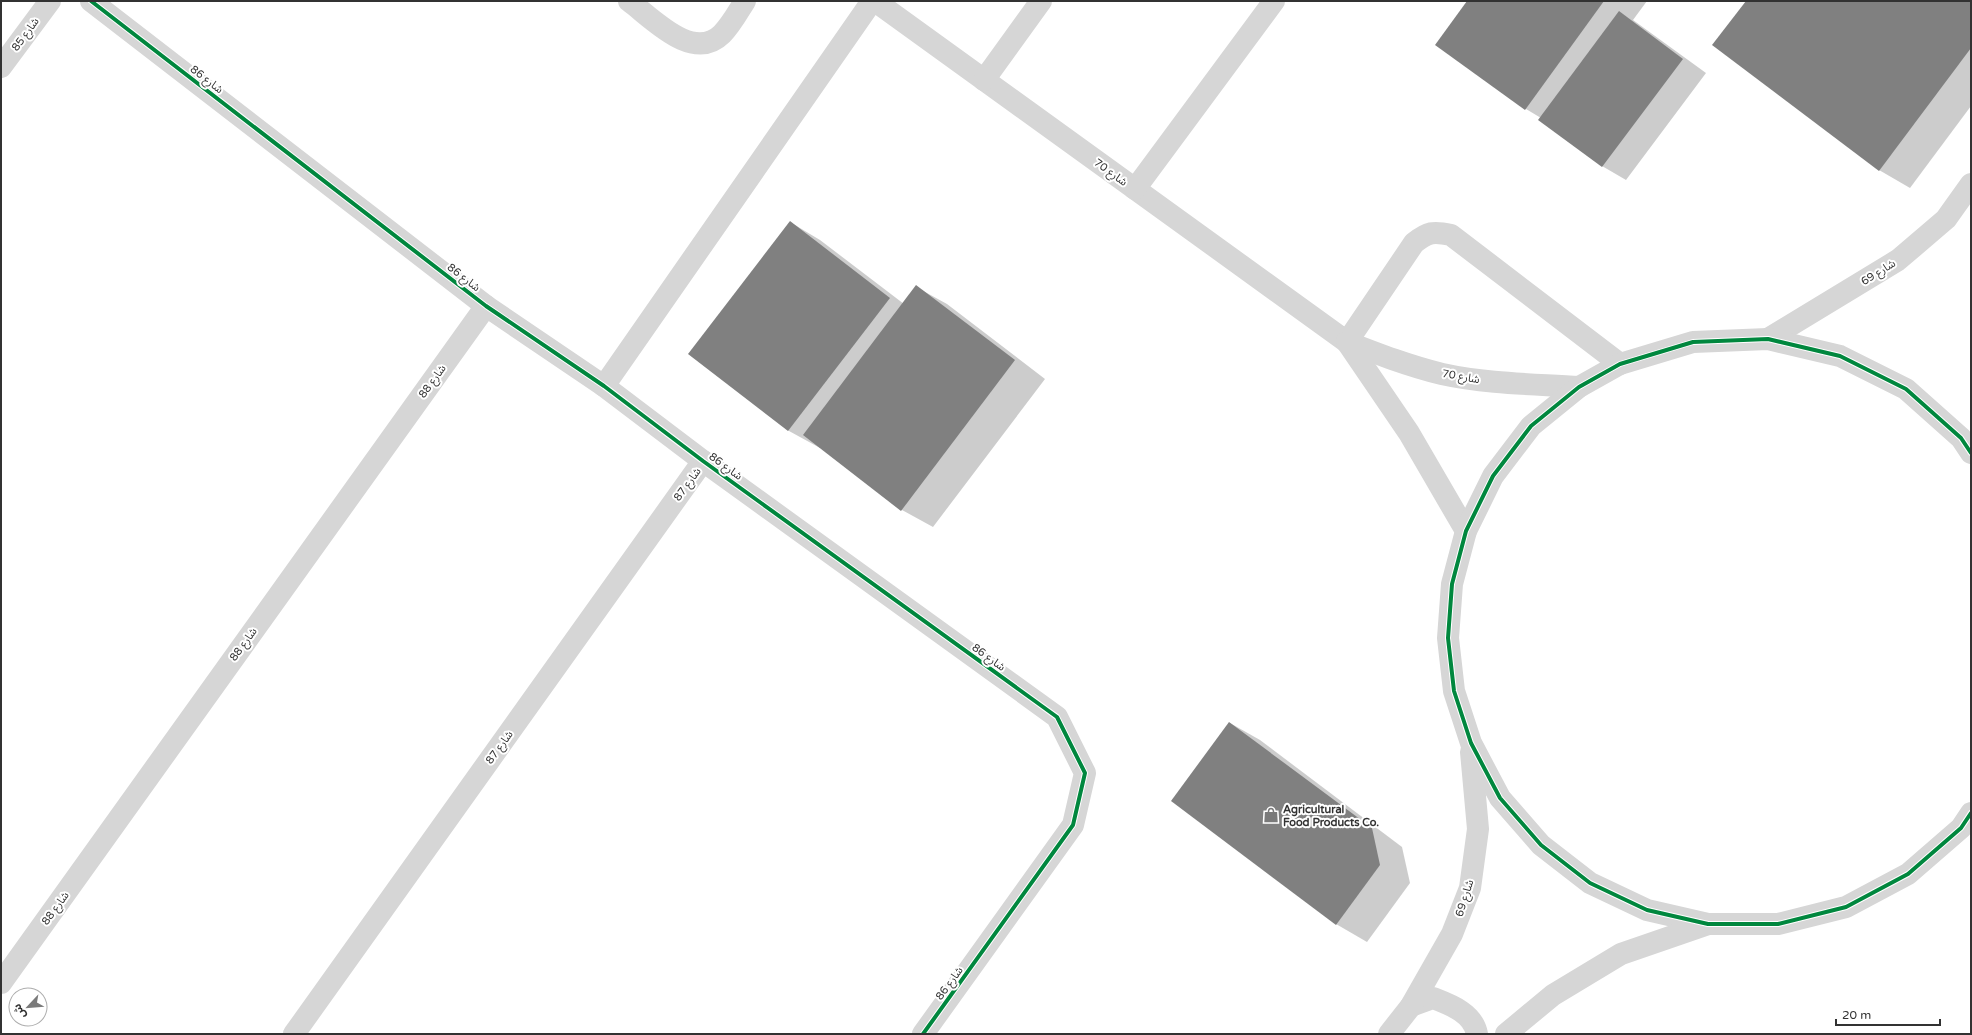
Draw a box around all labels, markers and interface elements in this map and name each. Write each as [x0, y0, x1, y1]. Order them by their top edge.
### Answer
street label: شارع 85 [9, 15, 43, 54]
street label: شارع 86 [187, 63, 226, 97]
street label: شارع 70 [1091, 156, 1130, 190]
street label: شارع 69 [1859, 257, 1899, 289]
street label: شارع 86 [444, 261, 483, 295]
street label: شارع 88 [416, 362, 450, 401]
street label: شارع 70 [1441, 367, 1481, 387]
street label: شارع 86 [706, 450, 745, 484]
street label: شارع 87 [671, 465, 705, 504]
street label: شارع 88 [227, 625, 261, 664]
street label: شارع 86 [969, 641, 1008, 675]
street label: شارع 87 [483, 728, 517, 767]
place label: Agricultural Food Products Co. [1283, 803, 1379, 829]
shop icon: Agricultural Food Products Co. [1262, 806, 1280, 824]
street label: شارع 69 [1453, 878, 1477, 919]
street label: شارع 88 [39, 889, 73, 928]
street label: شارع 86 [933, 964, 967, 1003]
north arrow [8, 987, 48, 1027]
scale bar [1836, 1001, 1940, 1027]
text: ش [10, 1002, 29, 1021]
text: 20 m [1842, 1008, 1871, 1022]

